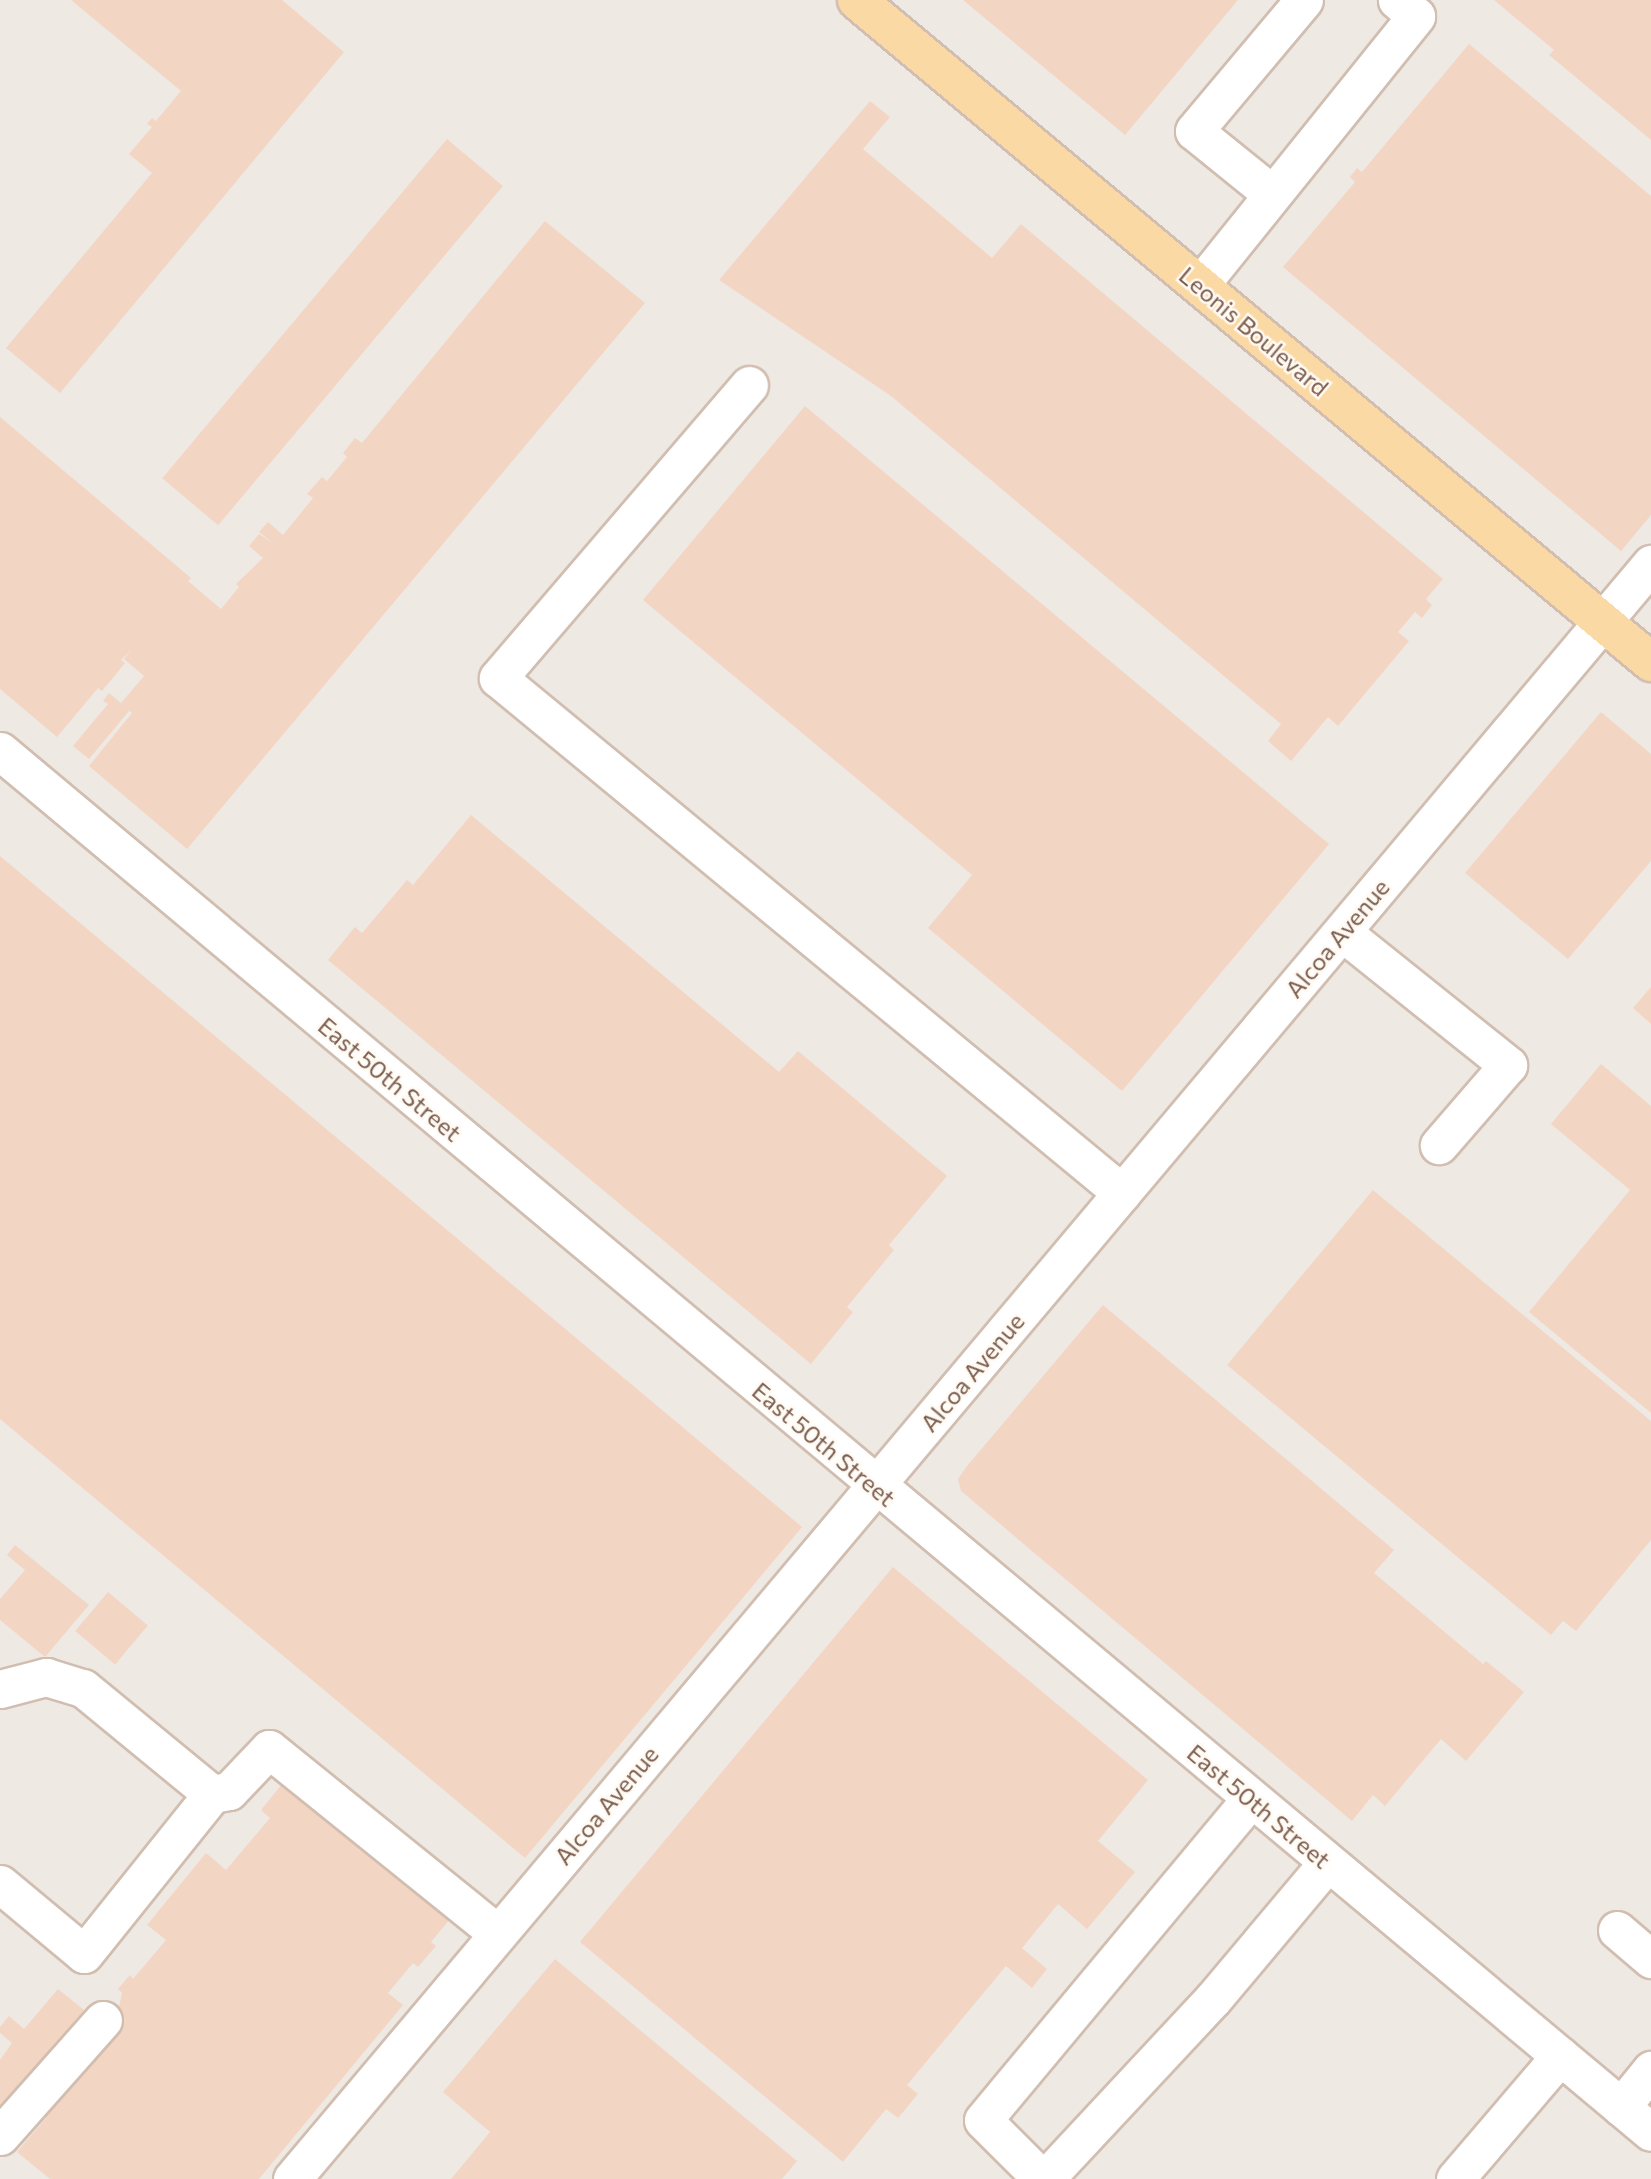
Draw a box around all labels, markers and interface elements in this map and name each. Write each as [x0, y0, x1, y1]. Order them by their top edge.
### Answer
street label: Leonis Boulevard [1174, 260, 1334, 402]
street label: Alcoa Avenue [1279, 873, 1395, 1003]
street label: East 50th Street [313, 1011, 467, 1147]
street label: Alcoa Avenue [914, 1307, 1030, 1437]
street label: East 50th Street [747, 1376, 901, 1512]
street label: East 50th Street [1182, 1738, 1336, 1874]
street label: Alcoa Avenue [548, 1740, 664, 1870]

